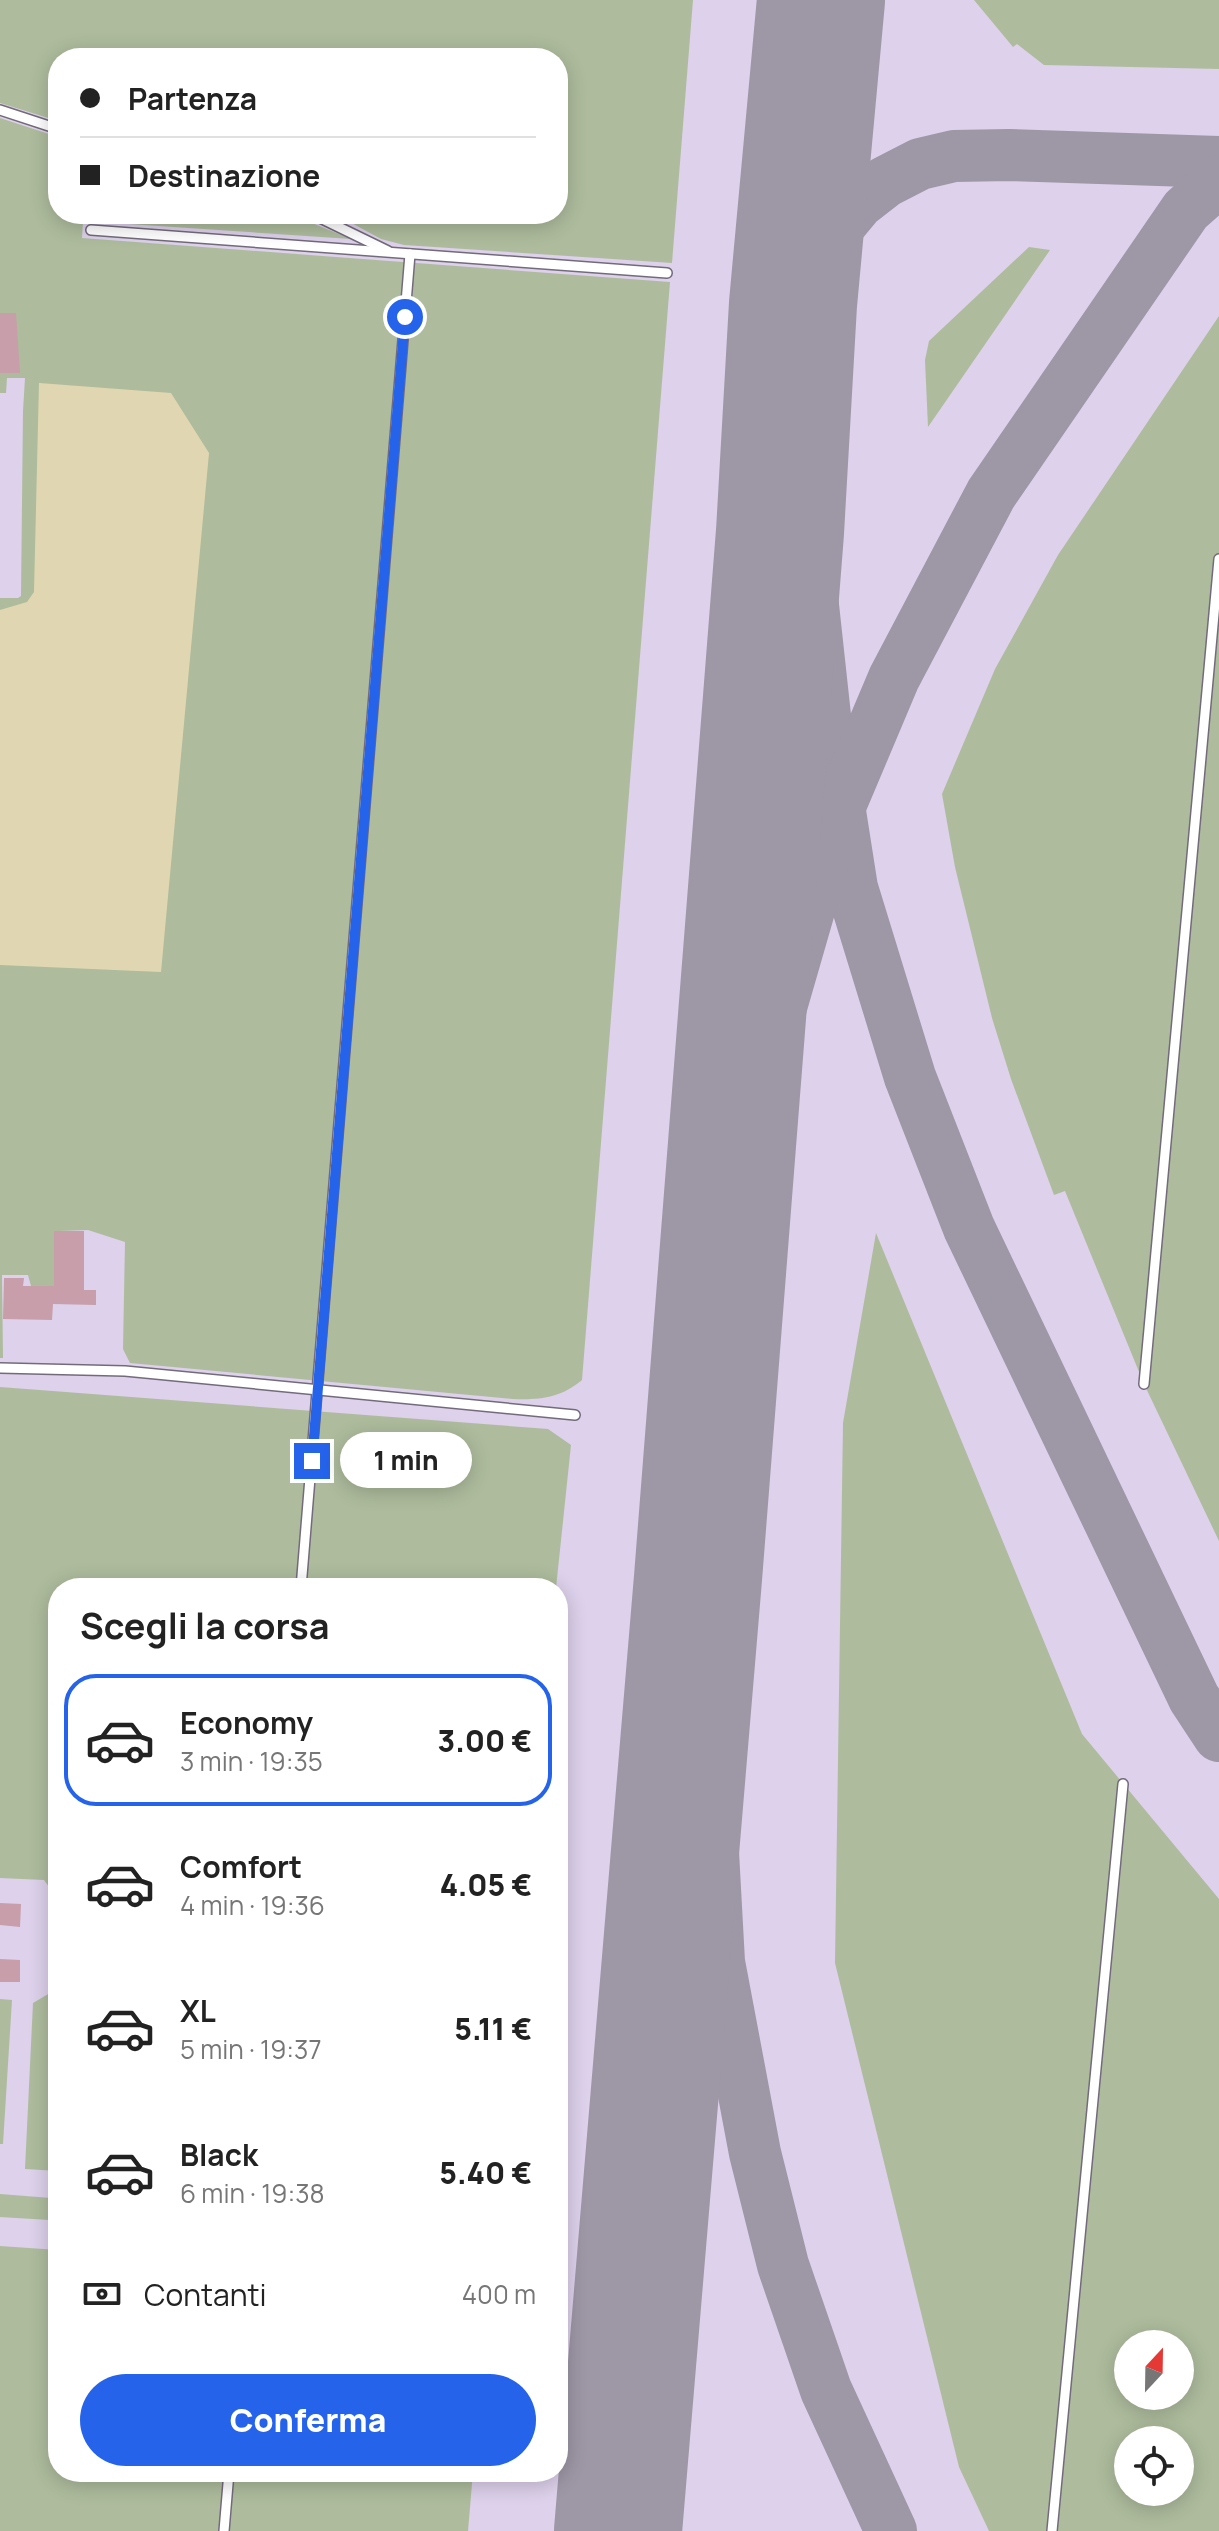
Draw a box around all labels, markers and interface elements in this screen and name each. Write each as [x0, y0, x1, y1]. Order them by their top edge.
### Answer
text: Partenza [128, 78, 257, 119]
text: Destinazione [128, 155, 320, 196]
route start [387, 299, 423, 335]
callout: 1 min [340, 1433, 472, 1489]
text: 1 min [373, 1442, 439, 1478]
route end [294, 1443, 330, 1479]
text: Scegli la corsa [80, 1601, 329, 1650]
text: Economy [180, 1702, 313, 1743]
icon: car [84, 1704, 156, 1776]
text: 3.00 € [437, 1720, 532, 1761]
text: 3 min · 19:35 [180, 1743, 323, 1779]
text: Comfort [180, 1846, 302, 1887]
icon: car [84, 1848, 156, 1920]
text: 4.05 € [440, 1864, 532, 1905]
text: 4 min · 19:36 [180, 1887, 325, 1923]
text: XL [180, 1990, 216, 2031]
icon: car [84, 1992, 156, 2064]
text: 5.11 € [454, 2008, 532, 2049]
text: 5 min · 19:37 [180, 2031, 322, 2067]
text: Black [180, 2134, 258, 2175]
icon: car [84, 2136, 156, 2208]
text: 5.40 € [439, 2152, 532, 2193]
text: 6 min · 19:38 [180, 2175, 325, 2211]
icon: cash [80, 2272, 124, 2316]
text: Contanti [144, 2274, 267, 2315]
text: 400 m [462, 2276, 536, 2312]
north arrow [1114, 2330, 1194, 2410]
map controls [1114, 2330, 1194, 2506]
button: Conferma [80, 2374, 536, 2466]
button: locate [1114, 2426, 1194, 2506]

